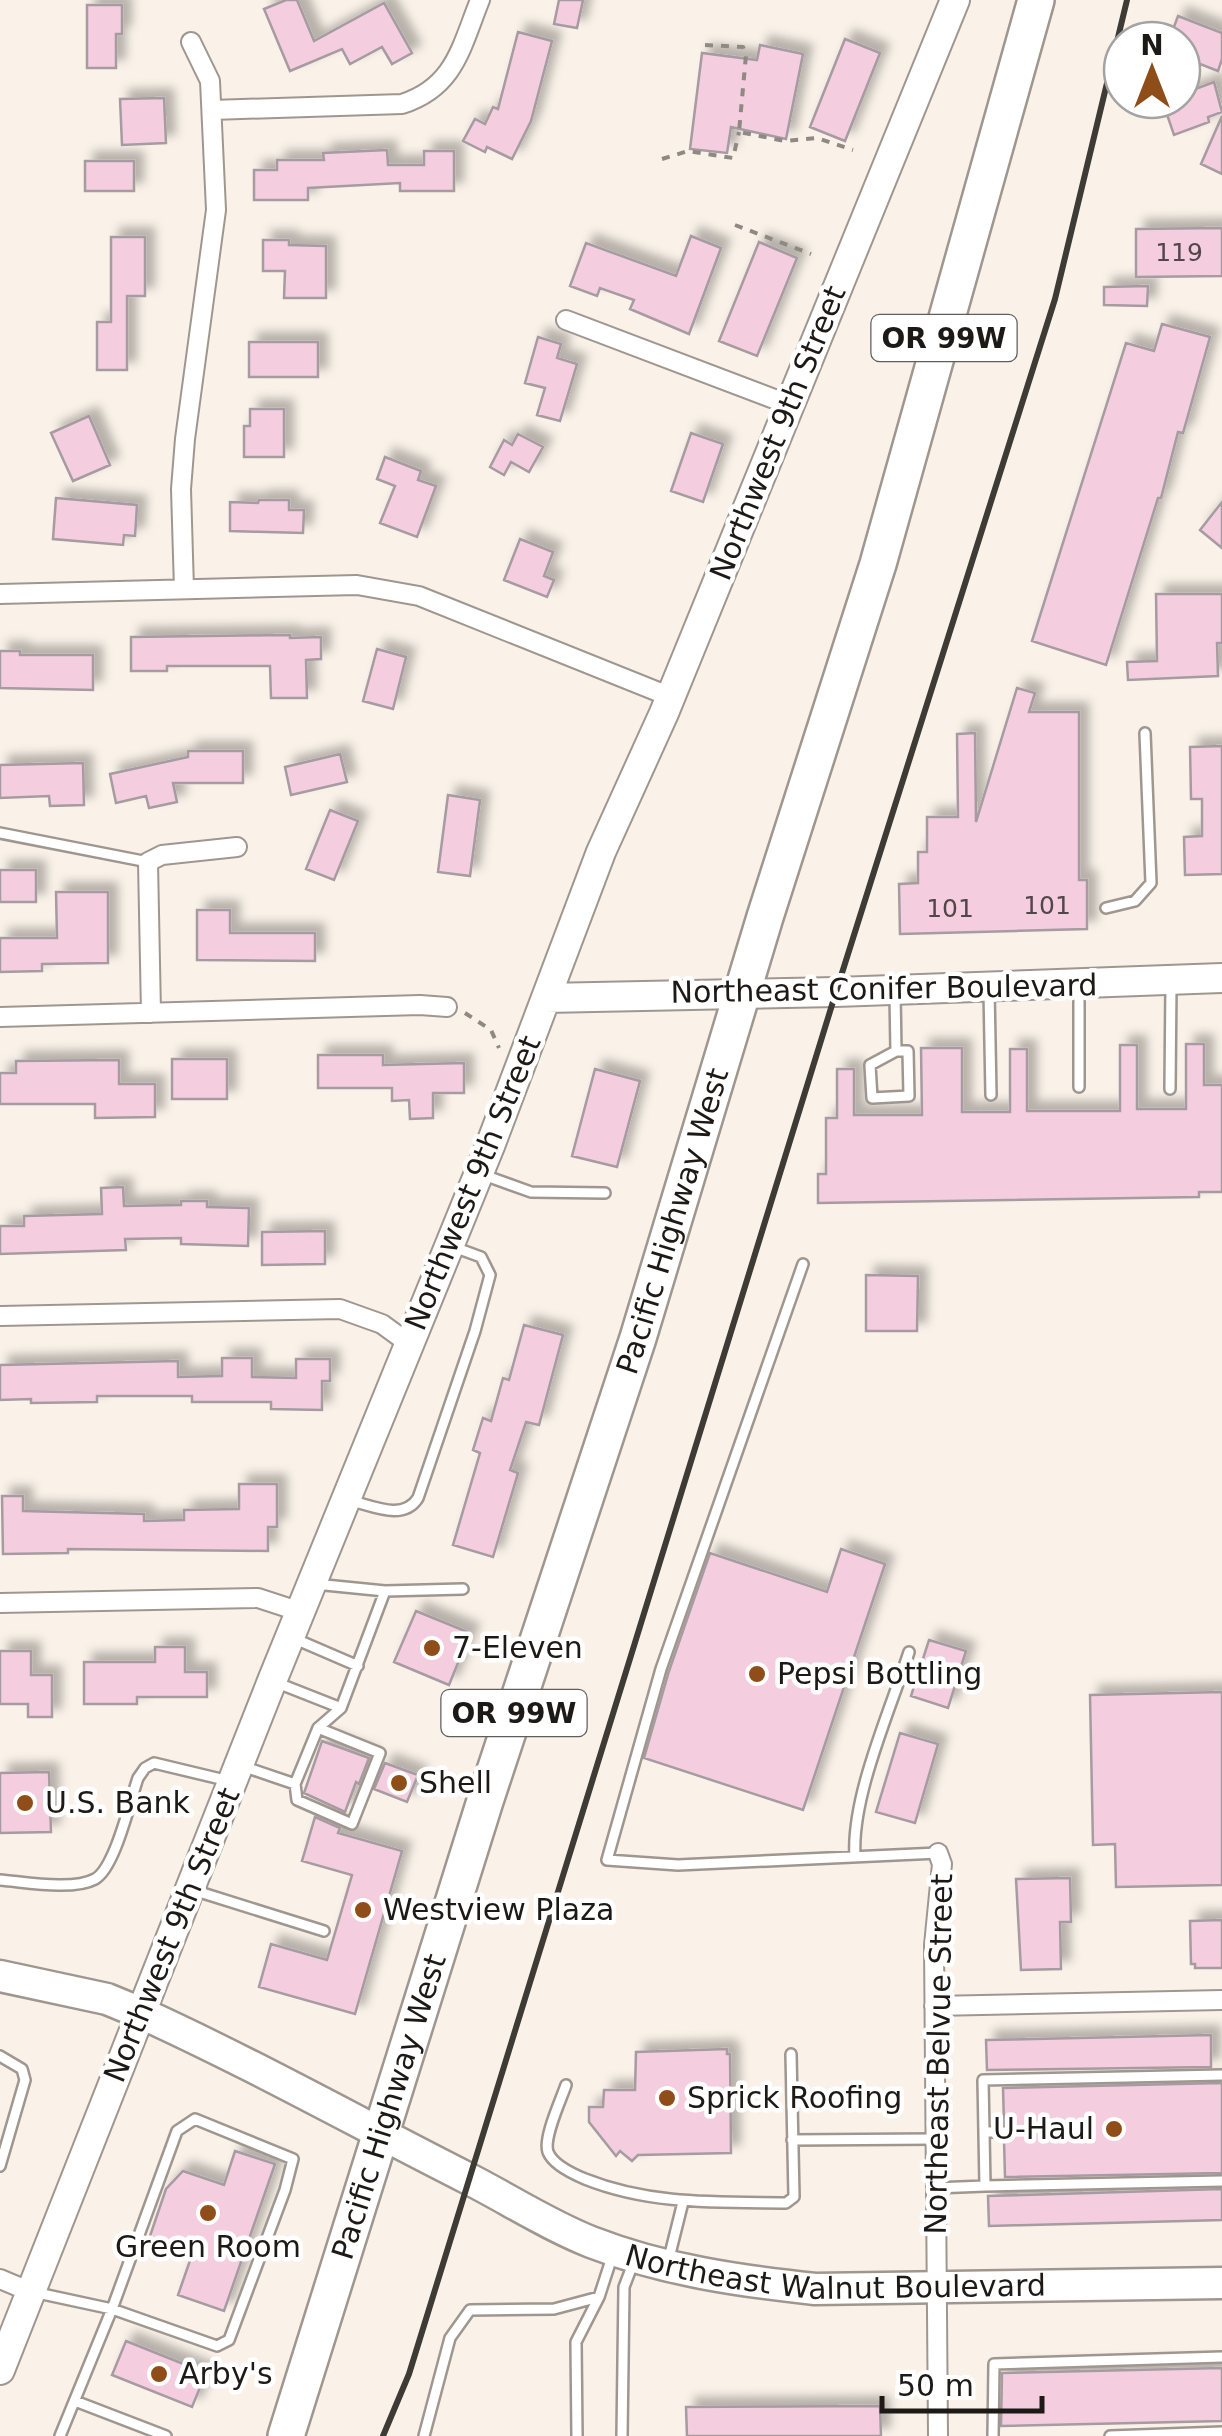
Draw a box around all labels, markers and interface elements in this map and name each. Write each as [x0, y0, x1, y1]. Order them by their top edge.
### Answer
north arrow [1102, 20, 1202, 120]
text: N [1140, 29, 1164, 62]
house number: 119 [1155, 238, 1203, 267]
street label: Northwest 9th Street [702, 280, 853, 585]
road number: OR 99W [872, 315, 1016, 361]
house number: 101 [1023, 891, 1071, 920]
house number: 101 [926, 894, 974, 923]
street label: Northeast Conifer Boulevard [670, 967, 1098, 1010]
street label: Northwest 9th Street [397, 1030, 548, 1335]
street label: Pacific Highway West [609, 1064, 735, 1379]
place label: 7-Eleven [452, 1630, 583, 1665]
marker: 7-Eleven [421, 1637, 443, 1659]
place label: Pepsi Bottling [777, 1656, 982, 1691]
marker: Pepsi Bottling [746, 1663, 768, 1685]
road number: OR 99W [442, 1690, 586, 1736]
place label: Shell [419, 1765, 492, 1800]
marker: Shell [388, 1772, 410, 1794]
street label: Northwest 9th Street [96, 1782, 247, 2087]
place label: U.S. Bank [45, 1785, 191, 1820]
marker: U.S. Bank [14, 1792, 36, 1814]
street label: Northeast Belvue Street [918, 1873, 959, 2235]
place label: Westview Plaza [383, 1892, 614, 1927]
marker: Westview Plaza [352, 1899, 374, 1921]
street label: Pacific Highway West [324, 1949, 453, 2264]
place label: Sprick Roofing [687, 2080, 902, 2115]
marker: Sprick Roofing [656, 2087, 678, 2109]
place label: U-Haul [993, 2111, 1094, 2146]
marker: U-Haul [1103, 2118, 1125, 2140]
marker: Green Room [197, 2202, 219, 2224]
place label: Green Room [115, 2229, 301, 2264]
street label: Northeast Walnut Boulevard [621, 2237, 1046, 2306]
scale bar [882, 2351, 1042, 2413]
place label: Arby's [179, 2356, 273, 2391]
marker: Arby's [148, 2363, 170, 2385]
text: 50 m [897, 2368, 974, 2403]

